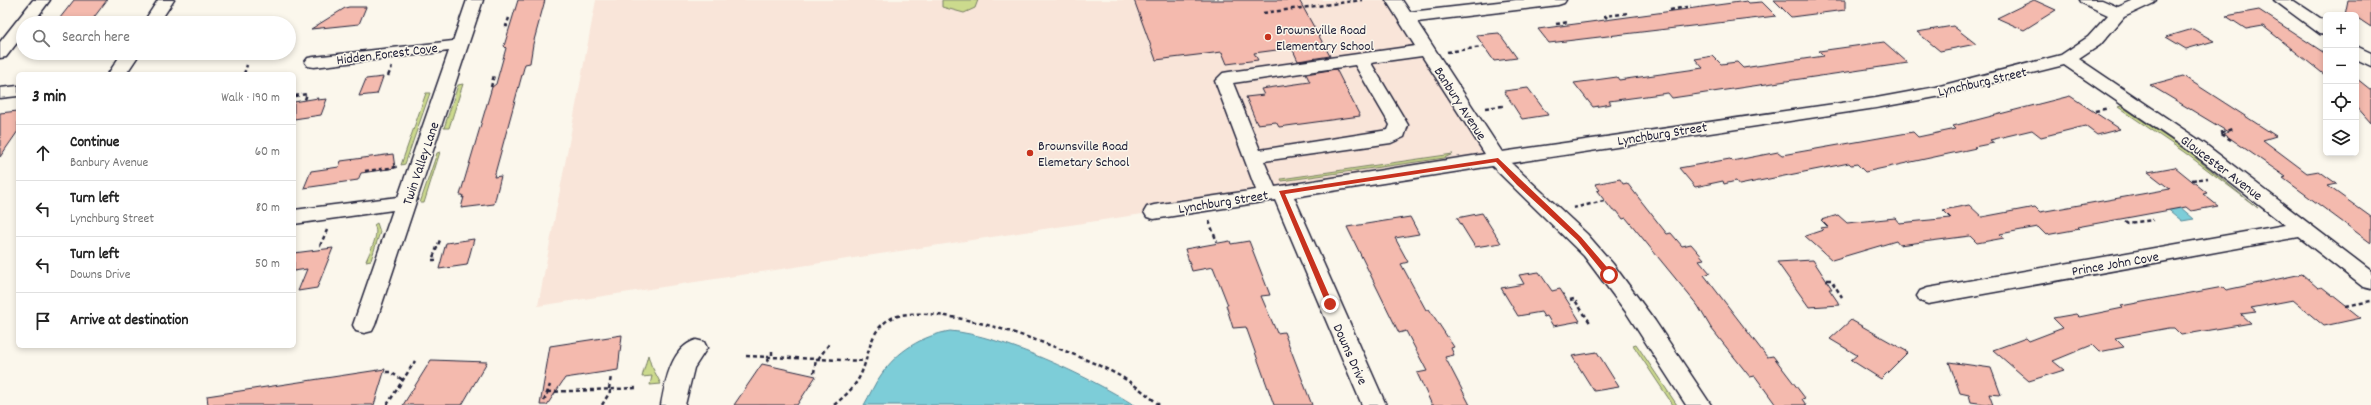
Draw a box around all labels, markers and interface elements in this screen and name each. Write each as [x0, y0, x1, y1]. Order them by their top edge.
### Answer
map controls [2323, 12, 2359, 156]
button: + [2323, 12, 2359, 48]
search box [16, 16, 296, 60]
place label: Brownsville Road Elementary School [1276, 21, 1375, 57]
icon: search [30, 27, 52, 49]
text: Search here [62, 27, 130, 49]
marker: Brownsville Road Elementary School [1263, 32, 1273, 42]
street label: Hidden Forest Cove [335, 39, 439, 71]
button: − [2323, 48, 2359, 84]
street label: Banbury Avenue [1428, 63, 1491, 145]
street label: Lynchburg Street [1936, 63, 2029, 103]
button: locate [2323, 84, 2359, 120]
text: 3 min [32, 86, 66, 110]
text: Walk · 190 m [221, 89, 280, 108]
street label: Lynchburg Street [1616, 118, 1709, 152]
street label: Twin Valley Lane [398, 119, 445, 208]
button: layers [2323, 120, 2359, 156]
street label: Gloucester Avenue [2175, 131, 2266, 206]
text: Continue [70, 132, 119, 154]
place label: Brownsville Road Elemetary School [1038, 137, 1130, 173]
icon: ahead [32, 142, 54, 164]
text: 60 m [255, 143, 280, 162]
marker: Brownsville Road Elemetary School [1025, 148, 1035, 158]
text: Banbury Avenue [70, 154, 148, 173]
street label: Lynchburg Street [1177, 186, 1270, 220]
text: Turn left [70, 188, 119, 210]
icon: left [32, 198, 54, 220]
text: 80 m [256, 199, 280, 218]
text: Lynchburg Street [70, 210, 154, 229]
text: Turn left [70, 244, 119, 266]
street label: Prince John Cove [2070, 247, 2160, 282]
icon: left [32, 254, 54, 276]
text: 50 m [255, 255, 280, 274]
text: Downs Drive [70, 266, 130, 285]
route start [1600, 266, 1618, 284]
route end [1321, 295, 1339, 313]
icon: arrive [32, 310, 54, 332]
text: Arrive at destination [70, 310, 188, 332]
street label: Downs Drive [1327, 321, 1372, 389]

